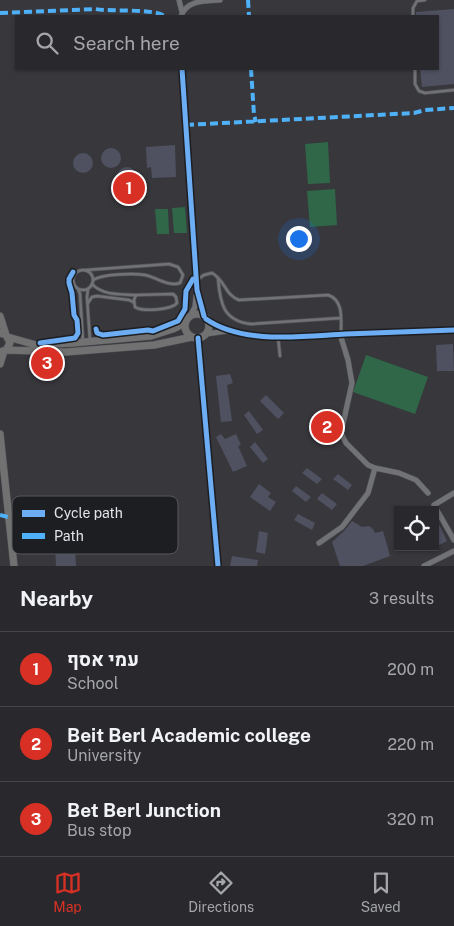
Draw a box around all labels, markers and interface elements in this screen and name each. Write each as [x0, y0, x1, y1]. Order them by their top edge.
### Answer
search box [15, 15, 439, 70]
icon: search [33, 29, 61, 57]
text: Search here [73, 32, 180, 54]
pin: 1 [113, 169, 145, 207]
your location [286, 226, 312, 252]
pin: 3 [31, 344, 63, 382]
pin: 2 [311, 408, 343, 446]
legend [12, 496, 178, 554]
text: Cycle path [54, 505, 123, 521]
map controls [394, 506, 439, 551]
button: locate [394, 506, 439, 551]
text: Path [54, 528, 84, 544]
text: Nearby [20, 586, 93, 611]
text: 3 results [369, 589, 434, 608]
text: עמי אסף [67, 648, 139, 670]
text: 1 [33, 660, 39, 679]
text: 200 m [387, 660, 434, 679]
text: School [67, 674, 118, 693]
text: Beit Berl Academic college [67, 724, 311, 746]
text: 2 [31, 735, 41, 754]
text: 220 m [387, 735, 434, 754]
text: University [67, 746, 141, 765]
text: Bet Berl Junction [67, 799, 221, 821]
text: 3 [31, 810, 41, 829]
text: 320 m [387, 810, 434, 829]
text: Bus stop [67, 821, 131, 840]
tab: Map [53, 869, 82, 915]
tab: Directions [188, 869, 254, 915]
tab: Saved [361, 869, 401, 915]

